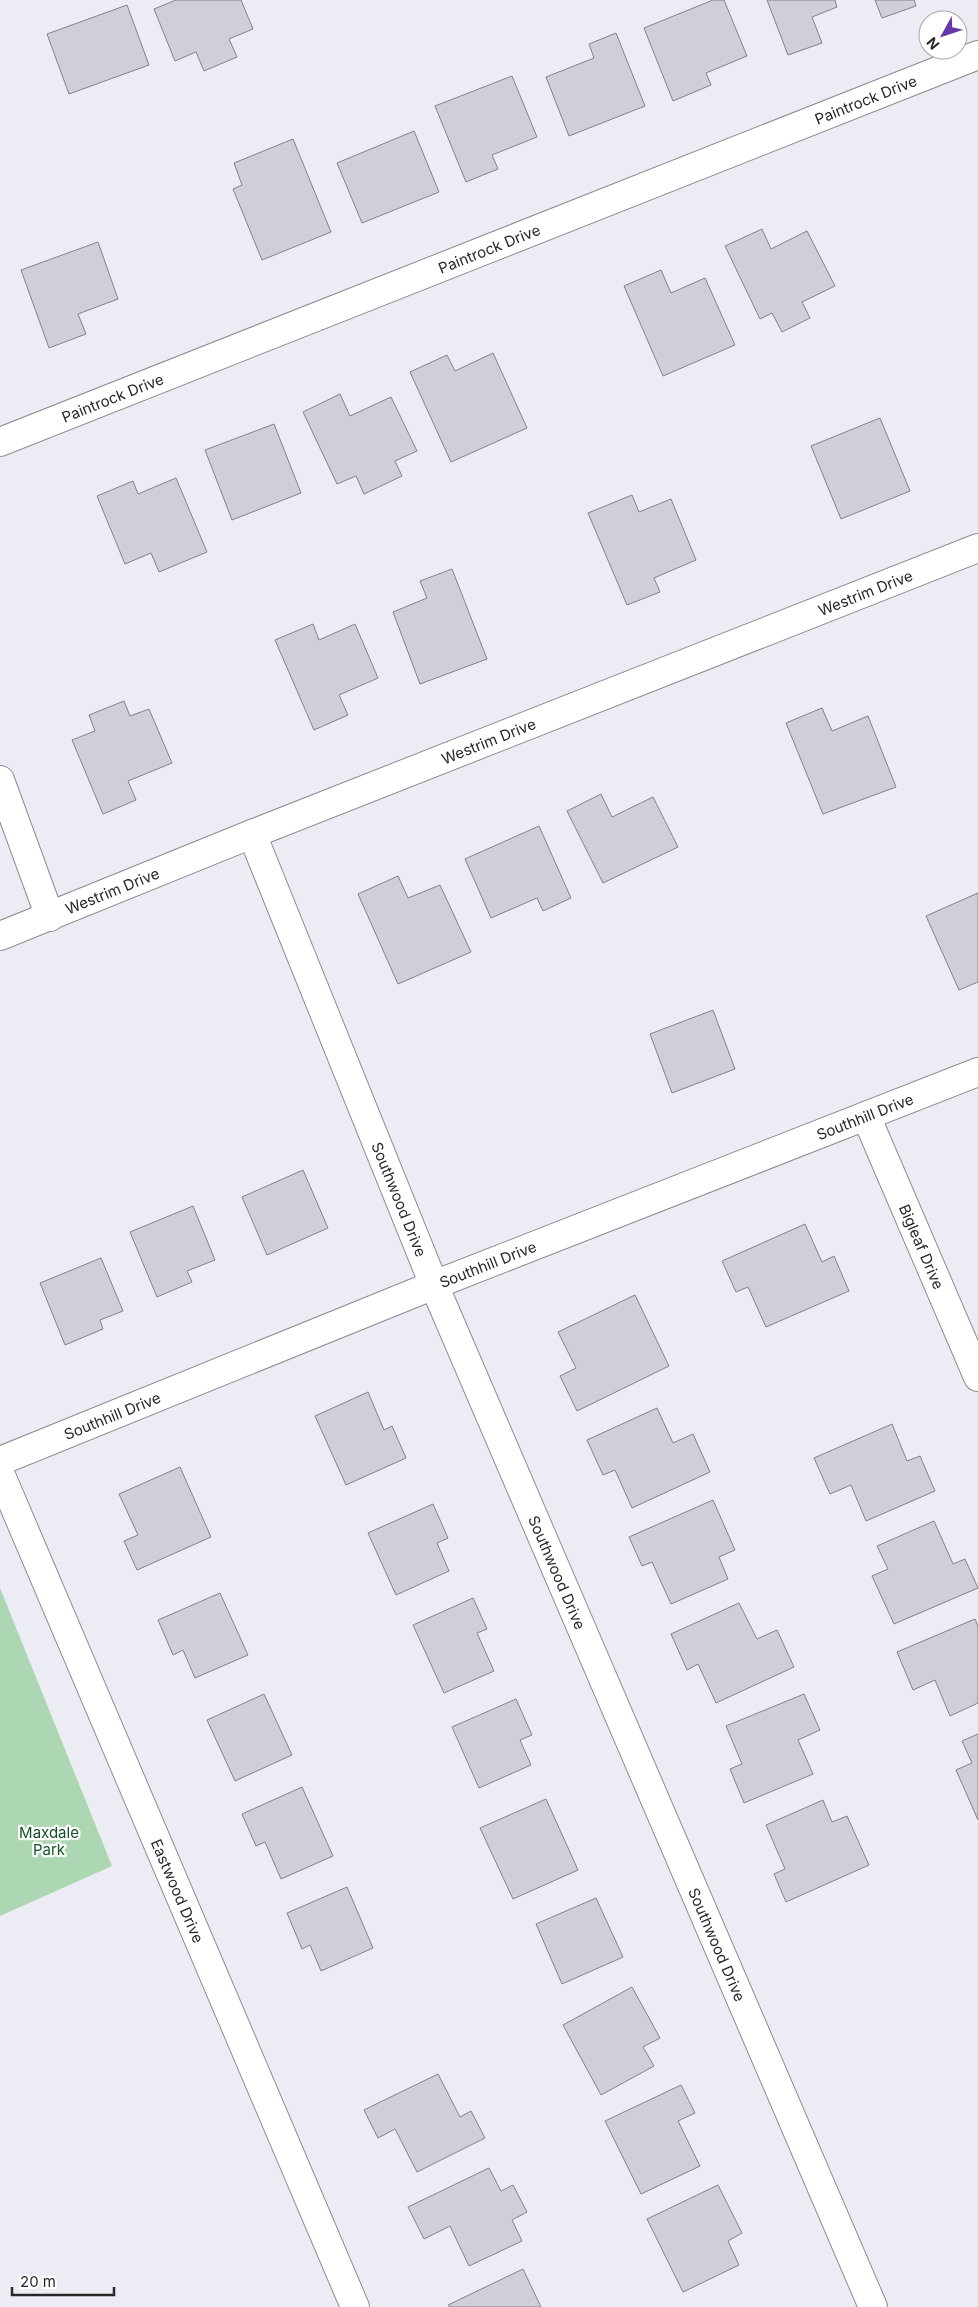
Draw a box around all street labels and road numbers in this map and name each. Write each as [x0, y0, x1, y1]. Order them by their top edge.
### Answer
street label: Paintrock Drive [812, 71, 919, 128]
street label: Paintrock Drive [435, 220, 543, 277]
street label: Paintrock Drive [59, 369, 166, 426]
street label: Westrim Drive [815, 565, 915, 620]
street label: Westrim Drive [439, 714, 538, 768]
street label: Westrim Drive [62, 863, 162, 918]
street label: Southhill Drive [814, 1089, 916, 1144]
street label: Southwood Drive [368, 1139, 431, 1259]
street label: Bigleaf Drive [895, 1201, 949, 1292]
street label: Southhill Drive [436, 1236, 539, 1292]
street label: Southhill Drive [61, 1387, 163, 1444]
street label: Southwood Drive [525, 1512, 590, 1632]
street label: Eastwood Drive [147, 1836, 208, 1946]
street label: Southwood Drive [684, 1885, 750, 2004]

